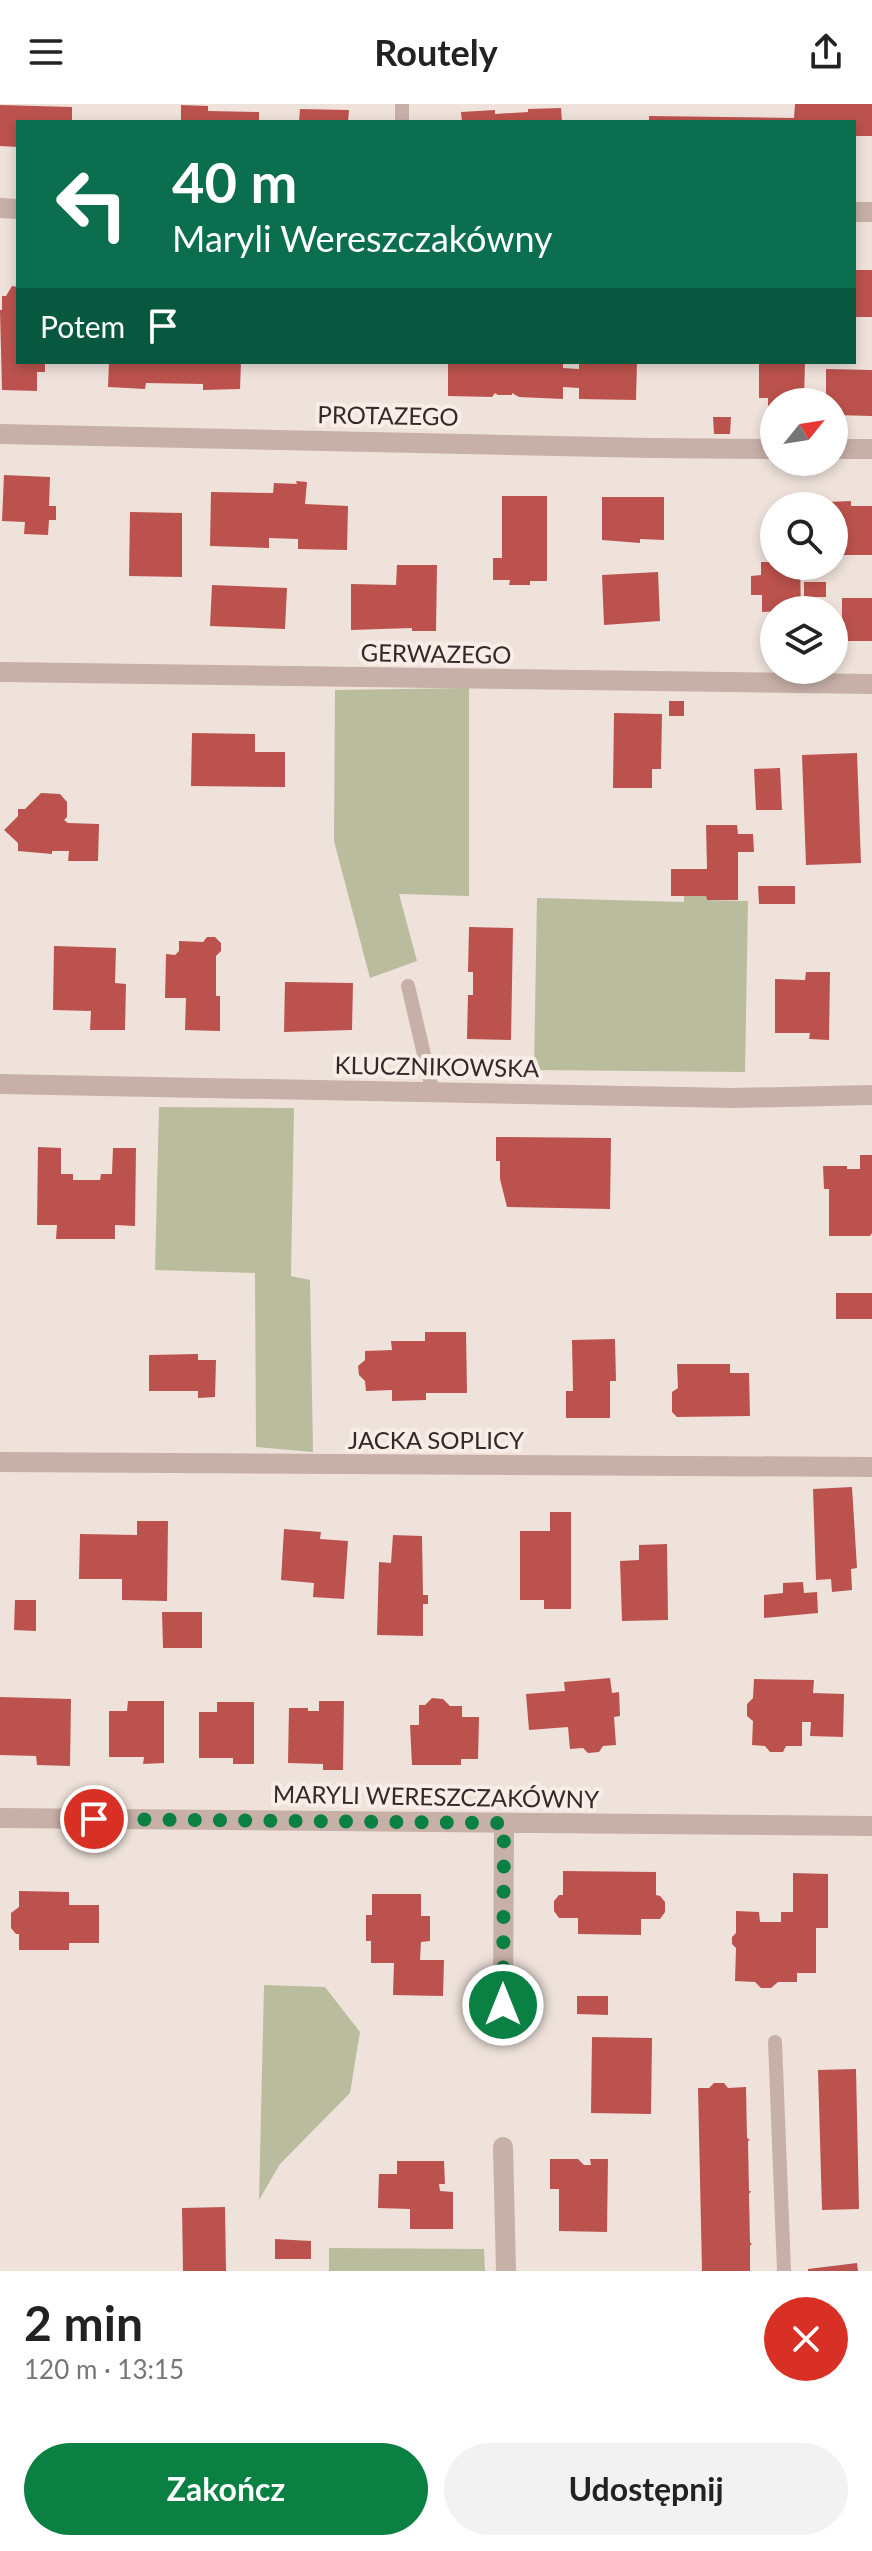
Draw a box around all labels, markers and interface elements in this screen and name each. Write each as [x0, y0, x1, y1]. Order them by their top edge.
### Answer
icon: menu [24, 30, 68, 74]
text: Routely [374, 30, 498, 74]
icon: share [804, 30, 848, 74]
text: 40 m [172, 148, 297, 215]
icon: left [40, 152, 144, 256]
text: Maryli Wereszczakówny [172, 216, 553, 260]
icon: arrive [141, 304, 185, 348]
text: Potem [40, 308, 125, 344]
north arrow [760, 388, 848, 476]
map controls [760, 388, 848, 684]
street label: PROTAZEGO [317, 399, 459, 431]
button: search [760, 492, 848, 580]
button: layers [760, 596, 848, 684]
street label: GERWAZEGO [360, 637, 512, 669]
street label: KLUCZNIKOWSKA [335, 1050, 540, 1082]
street label: JACKA SOPLICY [348, 1425, 524, 1454]
street label: MARYLI WERESZCZAKÓWNY [273, 1779, 599, 1813]
pin [60, 1785, 128, 1853]
icon: arrive [72, 1797, 116, 1841]
position arrow [461, 1963, 545, 2047]
text: 2 min [24, 2294, 143, 2351]
button: close [764, 2297, 848, 2381]
text: 120 m · 13:15 [24, 2353, 184, 2385]
button: Zakończ [24, 2443, 428, 2535]
button: Udostępnij [444, 2443, 848, 2535]

